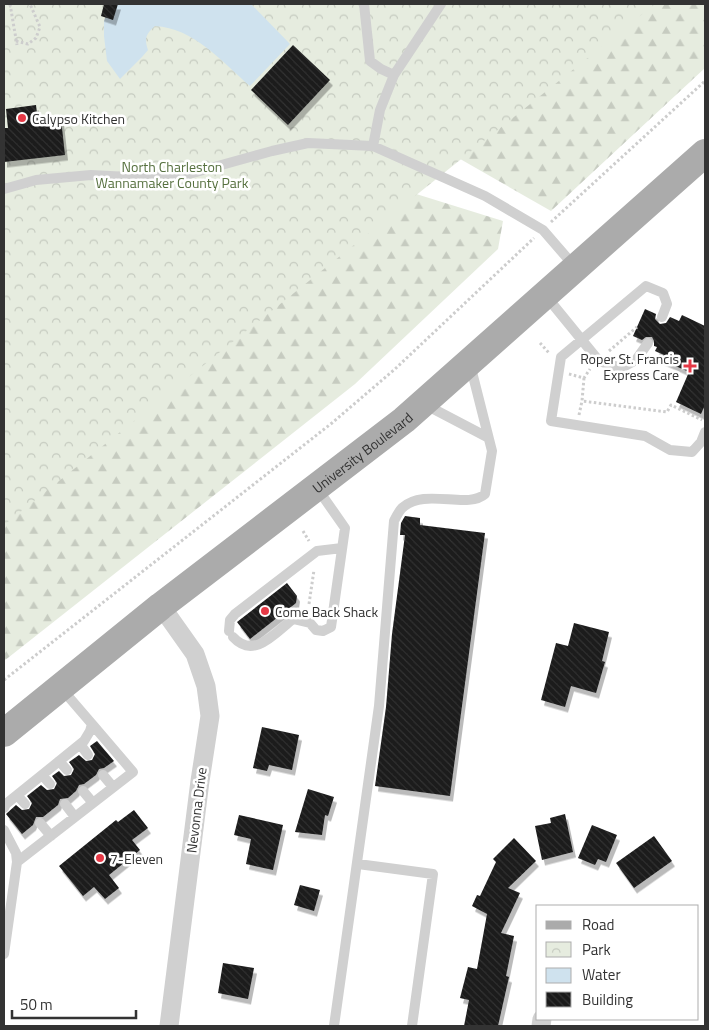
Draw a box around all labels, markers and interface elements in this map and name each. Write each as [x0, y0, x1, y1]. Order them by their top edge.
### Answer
place label: Calypso Kitchen [32, 108, 125, 129]
marker: Calypso Kitchen [16, 112, 28, 124]
park label: North Charleston Wannamaker County Park [96, 156, 249, 193]
place label: Roper St. Francis Express Care [580, 348, 679, 385]
marker: Roper St. Francis Express Care [683, 359, 697, 373]
street label: University Boulevard [307, 407, 417, 498]
place label: Come Back Shack [275, 601, 378, 622]
marker: Come Back Shack [259, 605, 271, 617]
street label: Nevonna Drive [180, 766, 212, 854]
place label: 7-Eleven [110, 848, 163, 869]
marker: 7-Eleven [94, 852, 106, 864]
legend [536, 905, 699, 1020]
text: Road [582, 913, 614, 936]
text: Park [582, 938, 611, 961]
text: Water [582, 963, 621, 986]
scale bar [12, 988, 136, 1020]
text: Building [582, 988, 633, 1011]
text: 50 m [20, 993, 53, 1016]

